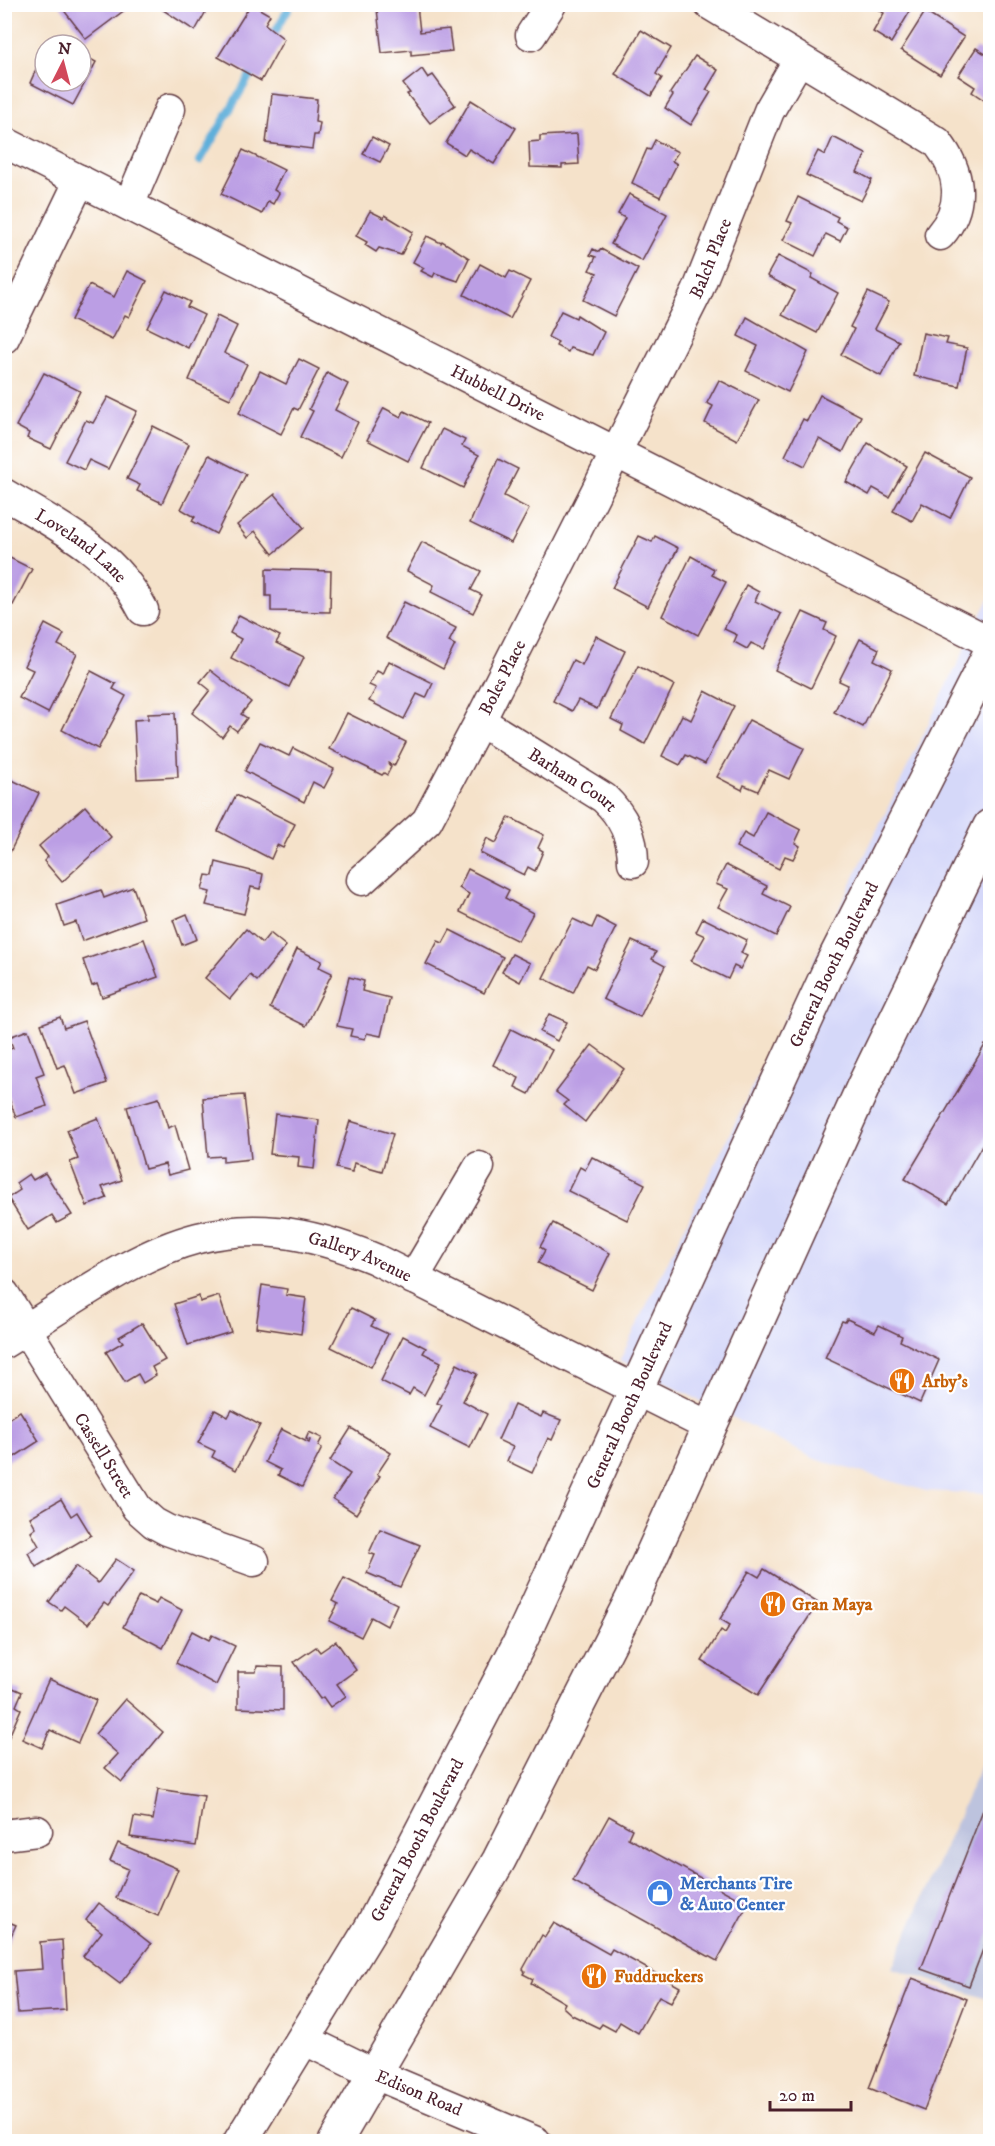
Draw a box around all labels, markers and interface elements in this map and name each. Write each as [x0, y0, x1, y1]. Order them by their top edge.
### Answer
north arrow [33, 33, 93, 93]
text: N [57, 38, 72, 60]
street label: Balch Place [685, 216, 737, 303]
street label: Hubbell Drive [447, 360, 548, 426]
street label: Loveland Lane [31, 504, 131, 587]
street label: Boles Place [475, 636, 531, 719]
street label: Barham Court [524, 744, 622, 817]
street label: General Booth Boulevard [785, 878, 884, 1051]
street label: Gallery Avenue [306, 1228, 415, 1288]
street label: General Booth Boulevard [582, 1319, 678, 1493]
restaurant icon: Arby's [887, 1366, 917, 1396]
place label: Arby's [921, 1371, 968, 1393]
street label: Cassell Street [69, 1409, 138, 1503]
restaurant icon: Gran Maya [758, 1589, 788, 1619]
place label: Gran Maya [792, 1594, 873, 1616]
street label: General Booth Boulevard [366, 1755, 469, 1926]
place label: Merchants Tire & Auto Center [680, 1873, 793, 1916]
shop icon: Merchants Tire & Auto Center [645, 1878, 675, 1908]
restaurant icon: Fuddruckers [579, 1961, 609, 1991]
place label: Fuddruckers [614, 1966, 703, 1988]
street label: Edison Road [372, 2066, 465, 2122]
scale bar [770, 2074, 851, 2112]
text: 20 m [779, 2085, 815, 2107]

